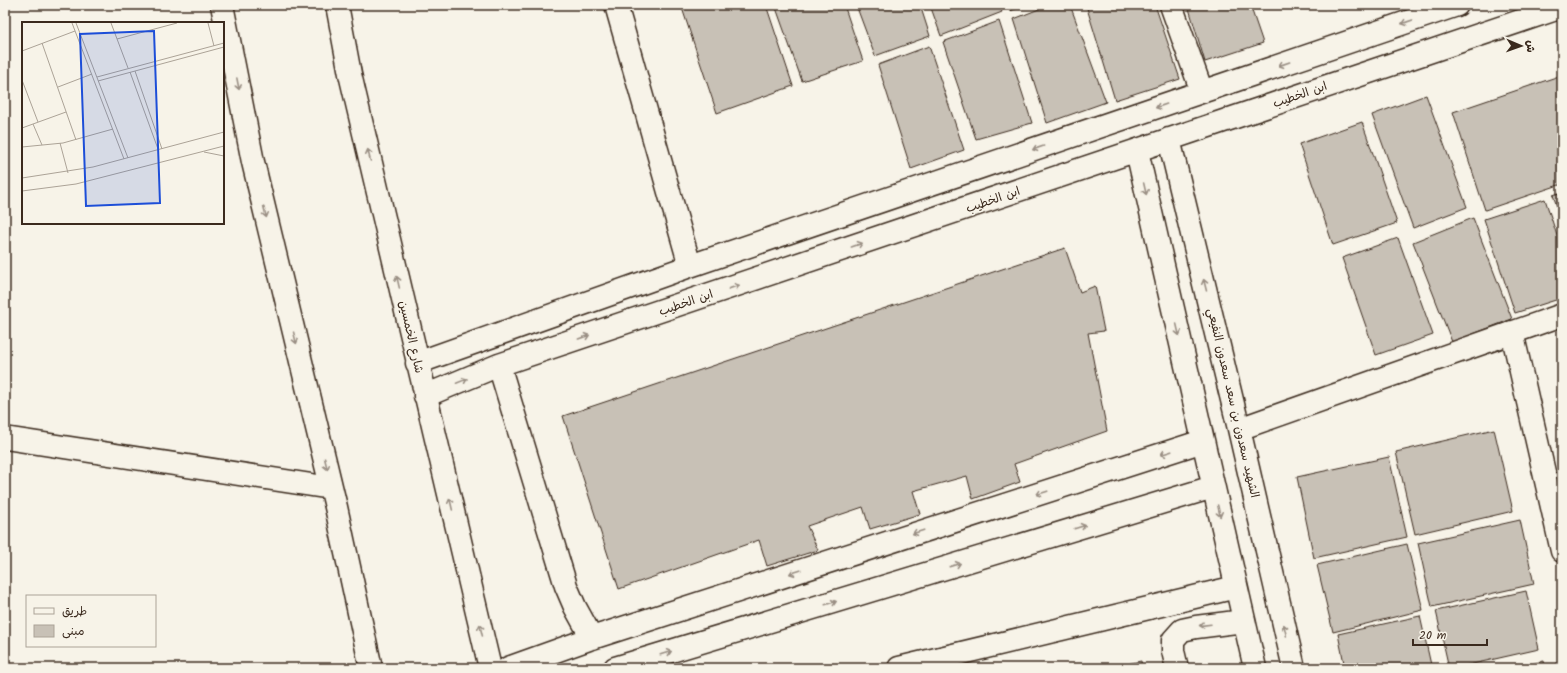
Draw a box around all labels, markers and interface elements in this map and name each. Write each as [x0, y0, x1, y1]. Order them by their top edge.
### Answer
one-way arrow [1401, 19, 1414, 26]
inset map [22, 22, 224, 224]
north arrow [1501, 26, 1541, 66]
text: ش [1521, 40, 1539, 53]
one-way arrow [1278, 61, 1291, 68]
street label: ابن الخطيب [1270, 77, 1330, 113]
one-way arrow [234, 78, 242, 91]
one-way arrow [1155, 102, 1167, 110]
one-way arrow [1032, 144, 1044, 152]
one-way arrow [364, 149, 372, 162]
street label: ابن الخطيب [963, 182, 1023, 218]
one-way arrow [1142, 183, 1150, 196]
one-way arrow [262, 205, 269, 218]
one-way arrow [850, 241, 862, 249]
one-way arrow [394, 276, 402, 289]
one-way arrow [1200, 279, 1208, 292]
one-way arrow [727, 282, 739, 290]
street label: ابن الخطيب [656, 285, 716, 321]
street label: شارع الخمسين [393, 299, 429, 375]
street label: الشهيد سعدون بن سعد سعدون النفيعي [1201, 306, 1264, 500]
one-way arrow [1174, 323, 1182, 336]
one-way arrow [292, 331, 300, 344]
one-way arrow [577, 333, 590, 340]
one-way arrow [455, 377, 467, 384]
one-way arrow [1160, 449, 1172, 457]
one-way arrow [322, 458, 330, 471]
one-way arrow [1036, 489, 1048, 497]
one-way arrow [447, 497, 454, 510]
one-way arrow [1216, 504, 1223, 517]
one-way arrow [1073, 523, 1086, 530]
one-way arrow [913, 529, 925, 537]
one-way arrow [948, 561, 961, 568]
one-way arrow [788, 569, 801, 576]
legend [26, 595, 156, 647]
one-way arrow [824, 599, 837, 606]
text: طريق [62, 602, 87, 621]
scale bar [1413, 621, 1487, 647]
text: مبنى [62, 622, 85, 641]
one-way arrow [1199, 622, 1212, 629]
one-way arrow [477, 624, 484, 637]
one-way arrow [1281, 624, 1289, 637]
text: 20 m [1419, 626, 1447, 645]
one-way arrow [659, 649, 672, 656]

